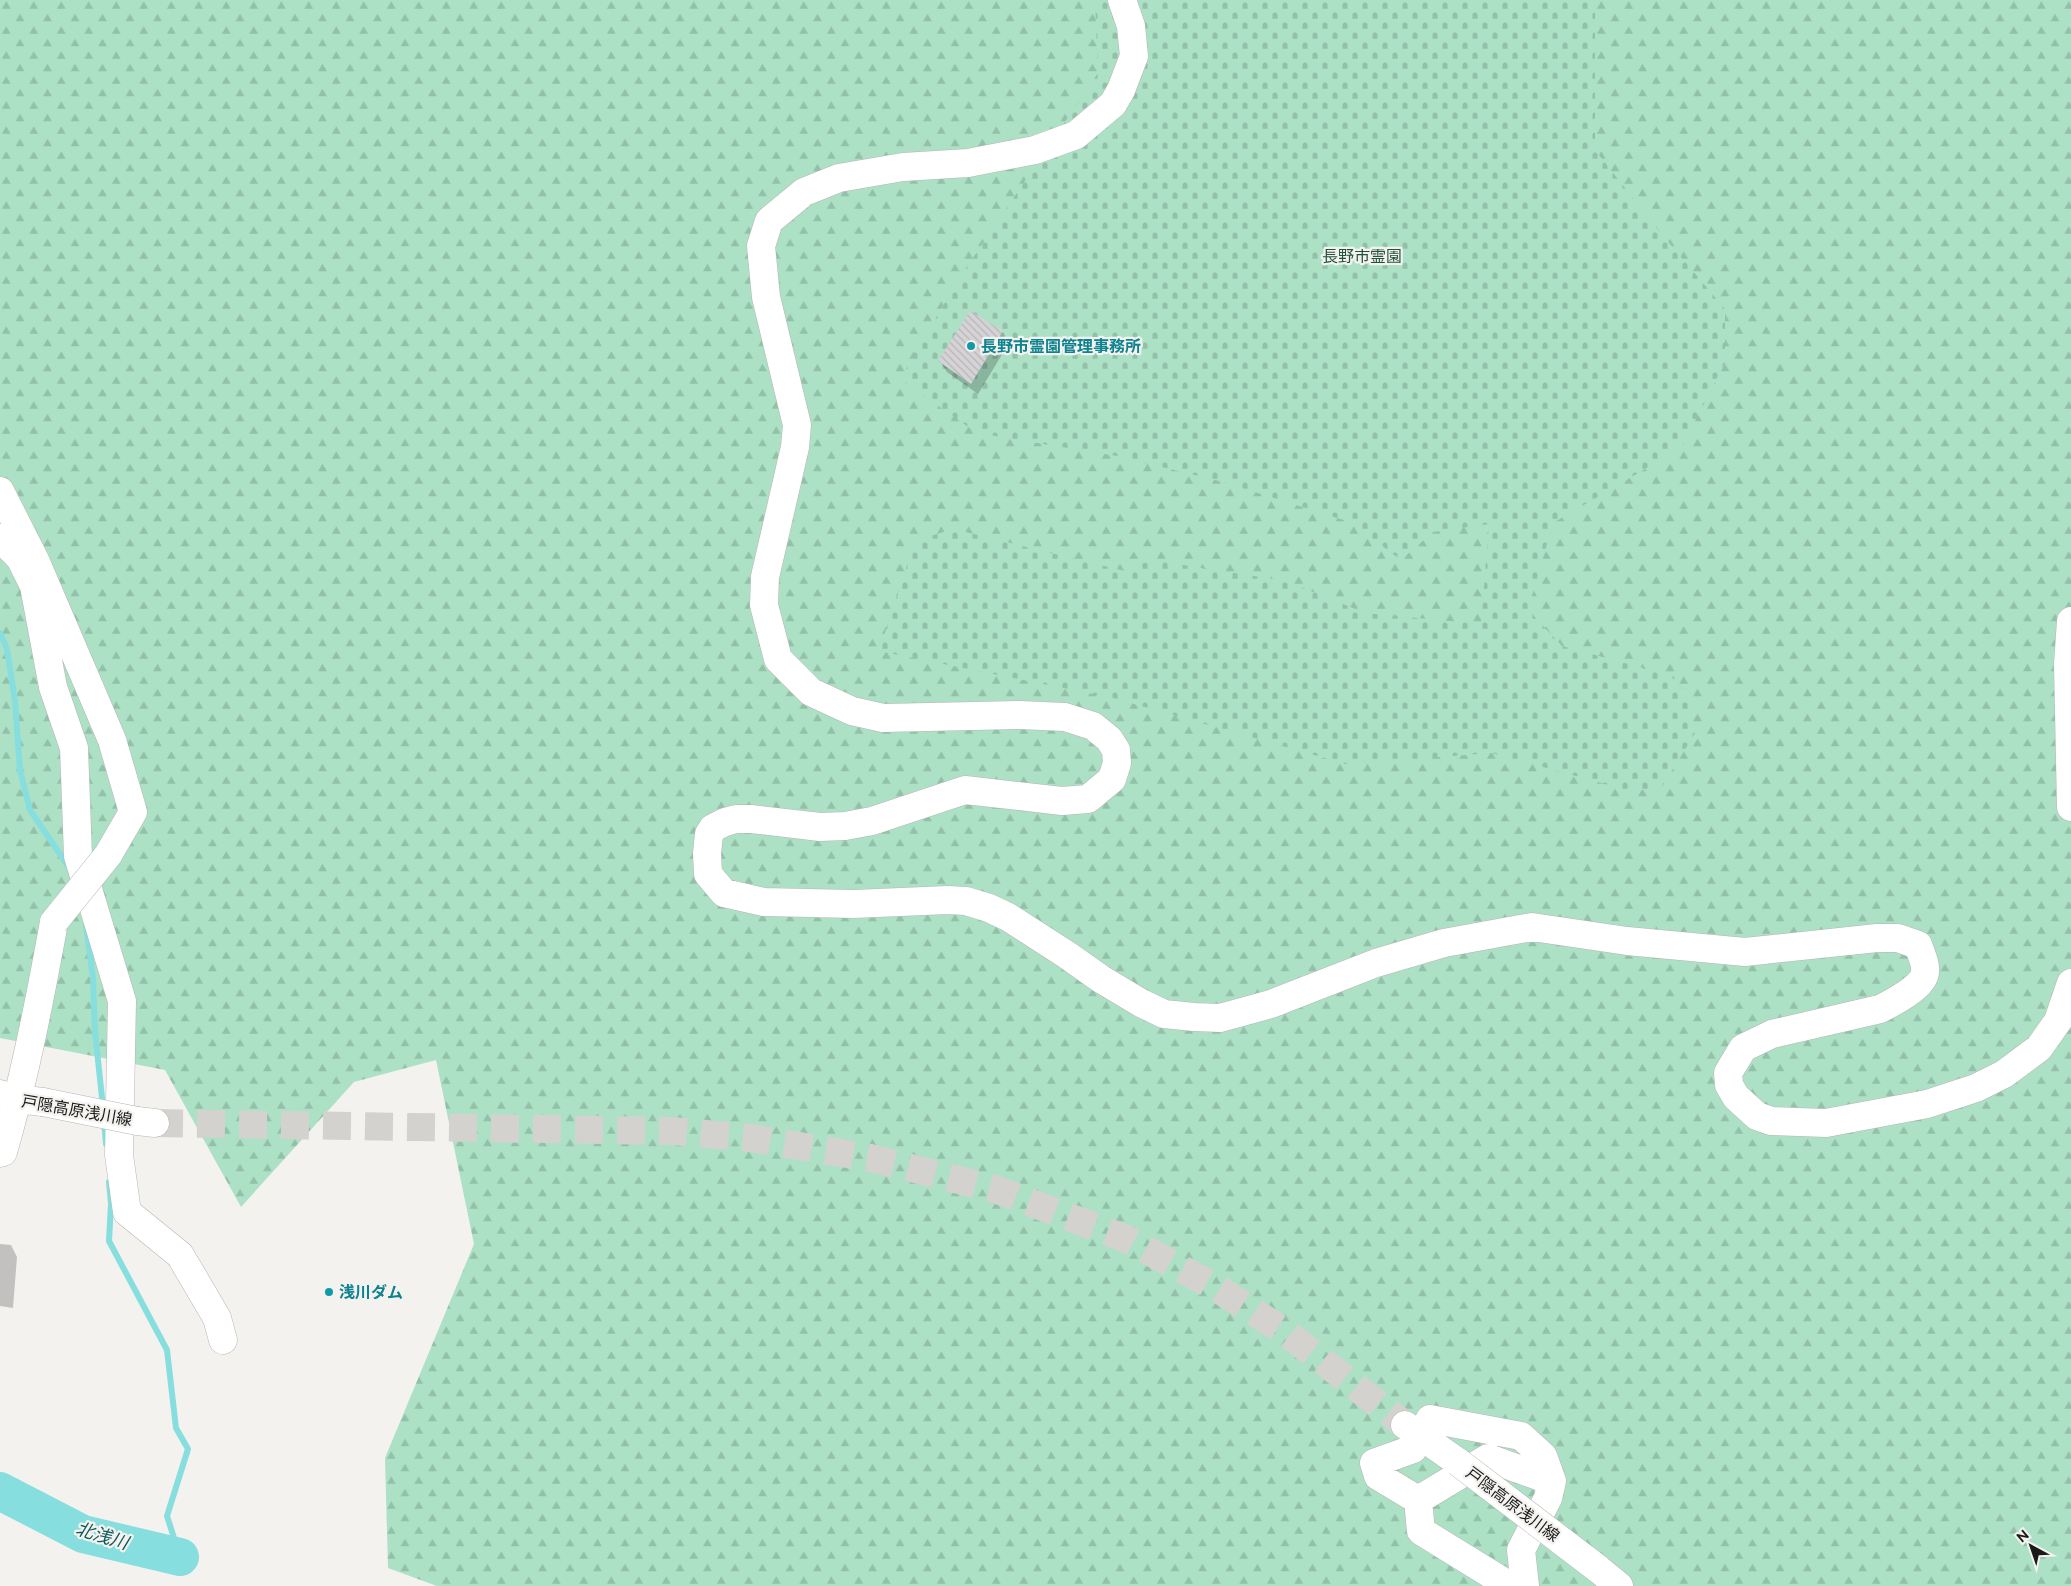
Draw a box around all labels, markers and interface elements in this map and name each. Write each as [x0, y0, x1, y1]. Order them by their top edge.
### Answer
park label: 長野市霊園 [1322, 247, 1402, 266]
place label: 長野市霊園管理事務所 [981, 337, 1141, 356]
marker: 長野市霊園管理事務所 [965, 340, 977, 352]
street label: 戸隠高原浅川線 [20, 1091, 134, 1130]
place label: 浅川ダム [339, 1283, 403, 1302]
marker: 浅川ダム [323, 1286, 335, 1298]
street label: 戸隠高原浅川線 [1462, 1463, 1563, 1546]
water label: 北浅川 [73, 1518, 133, 1554]
north arrow [2006, 1521, 2056, 1571]
text: N [2013, 1526, 2032, 1546]

